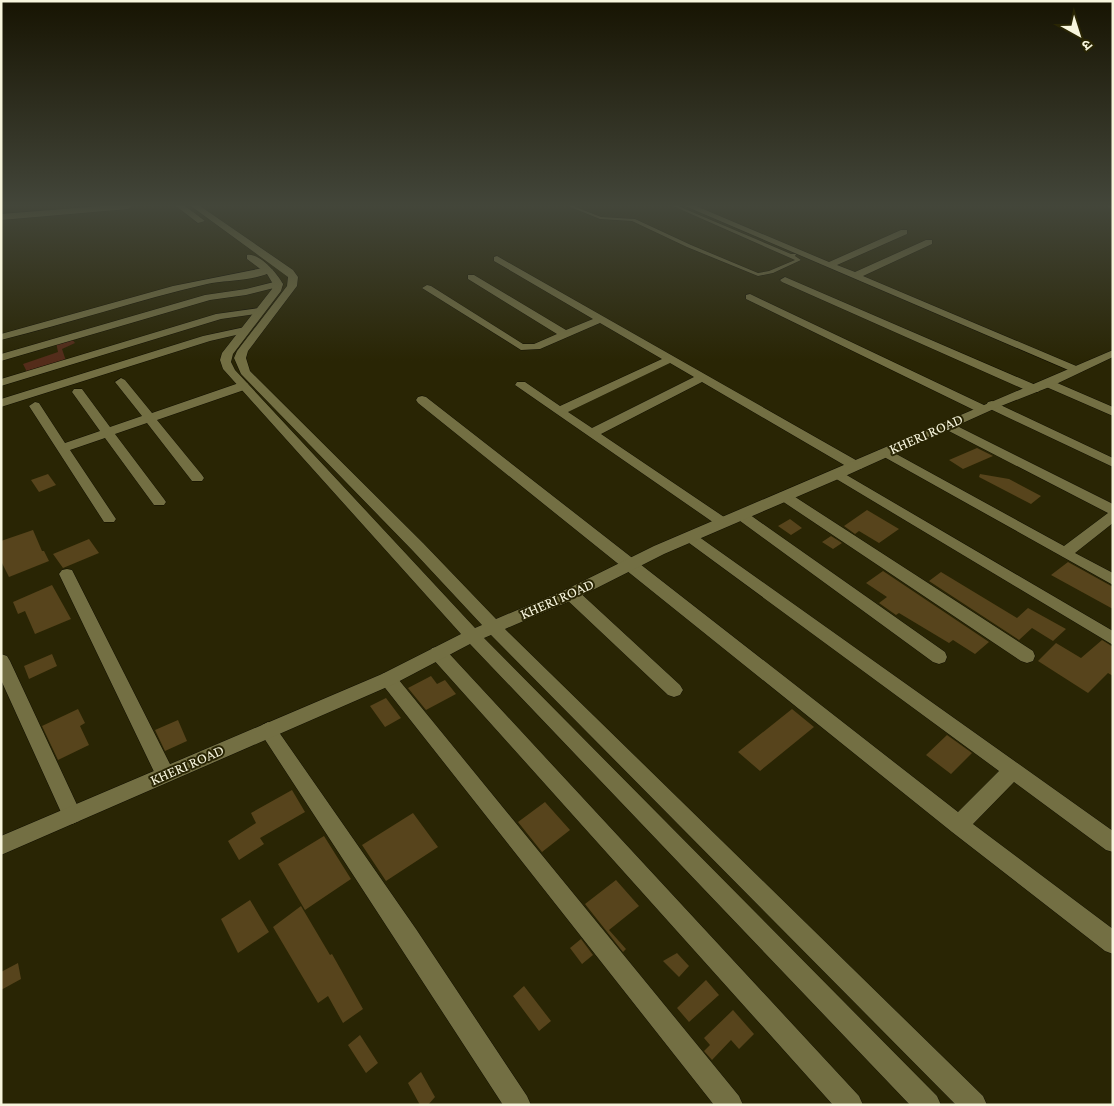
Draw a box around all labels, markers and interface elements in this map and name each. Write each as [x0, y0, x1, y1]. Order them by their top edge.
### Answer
north arrow [1054, 10, 1104, 60]
text: उ [1078, 36, 1095, 54]
street label: KHERI ROAD [887, 411, 965, 457]
street label: KHERI ROAD [518, 576, 596, 622]
street label: KHERI ROAD [148, 742, 226, 788]

